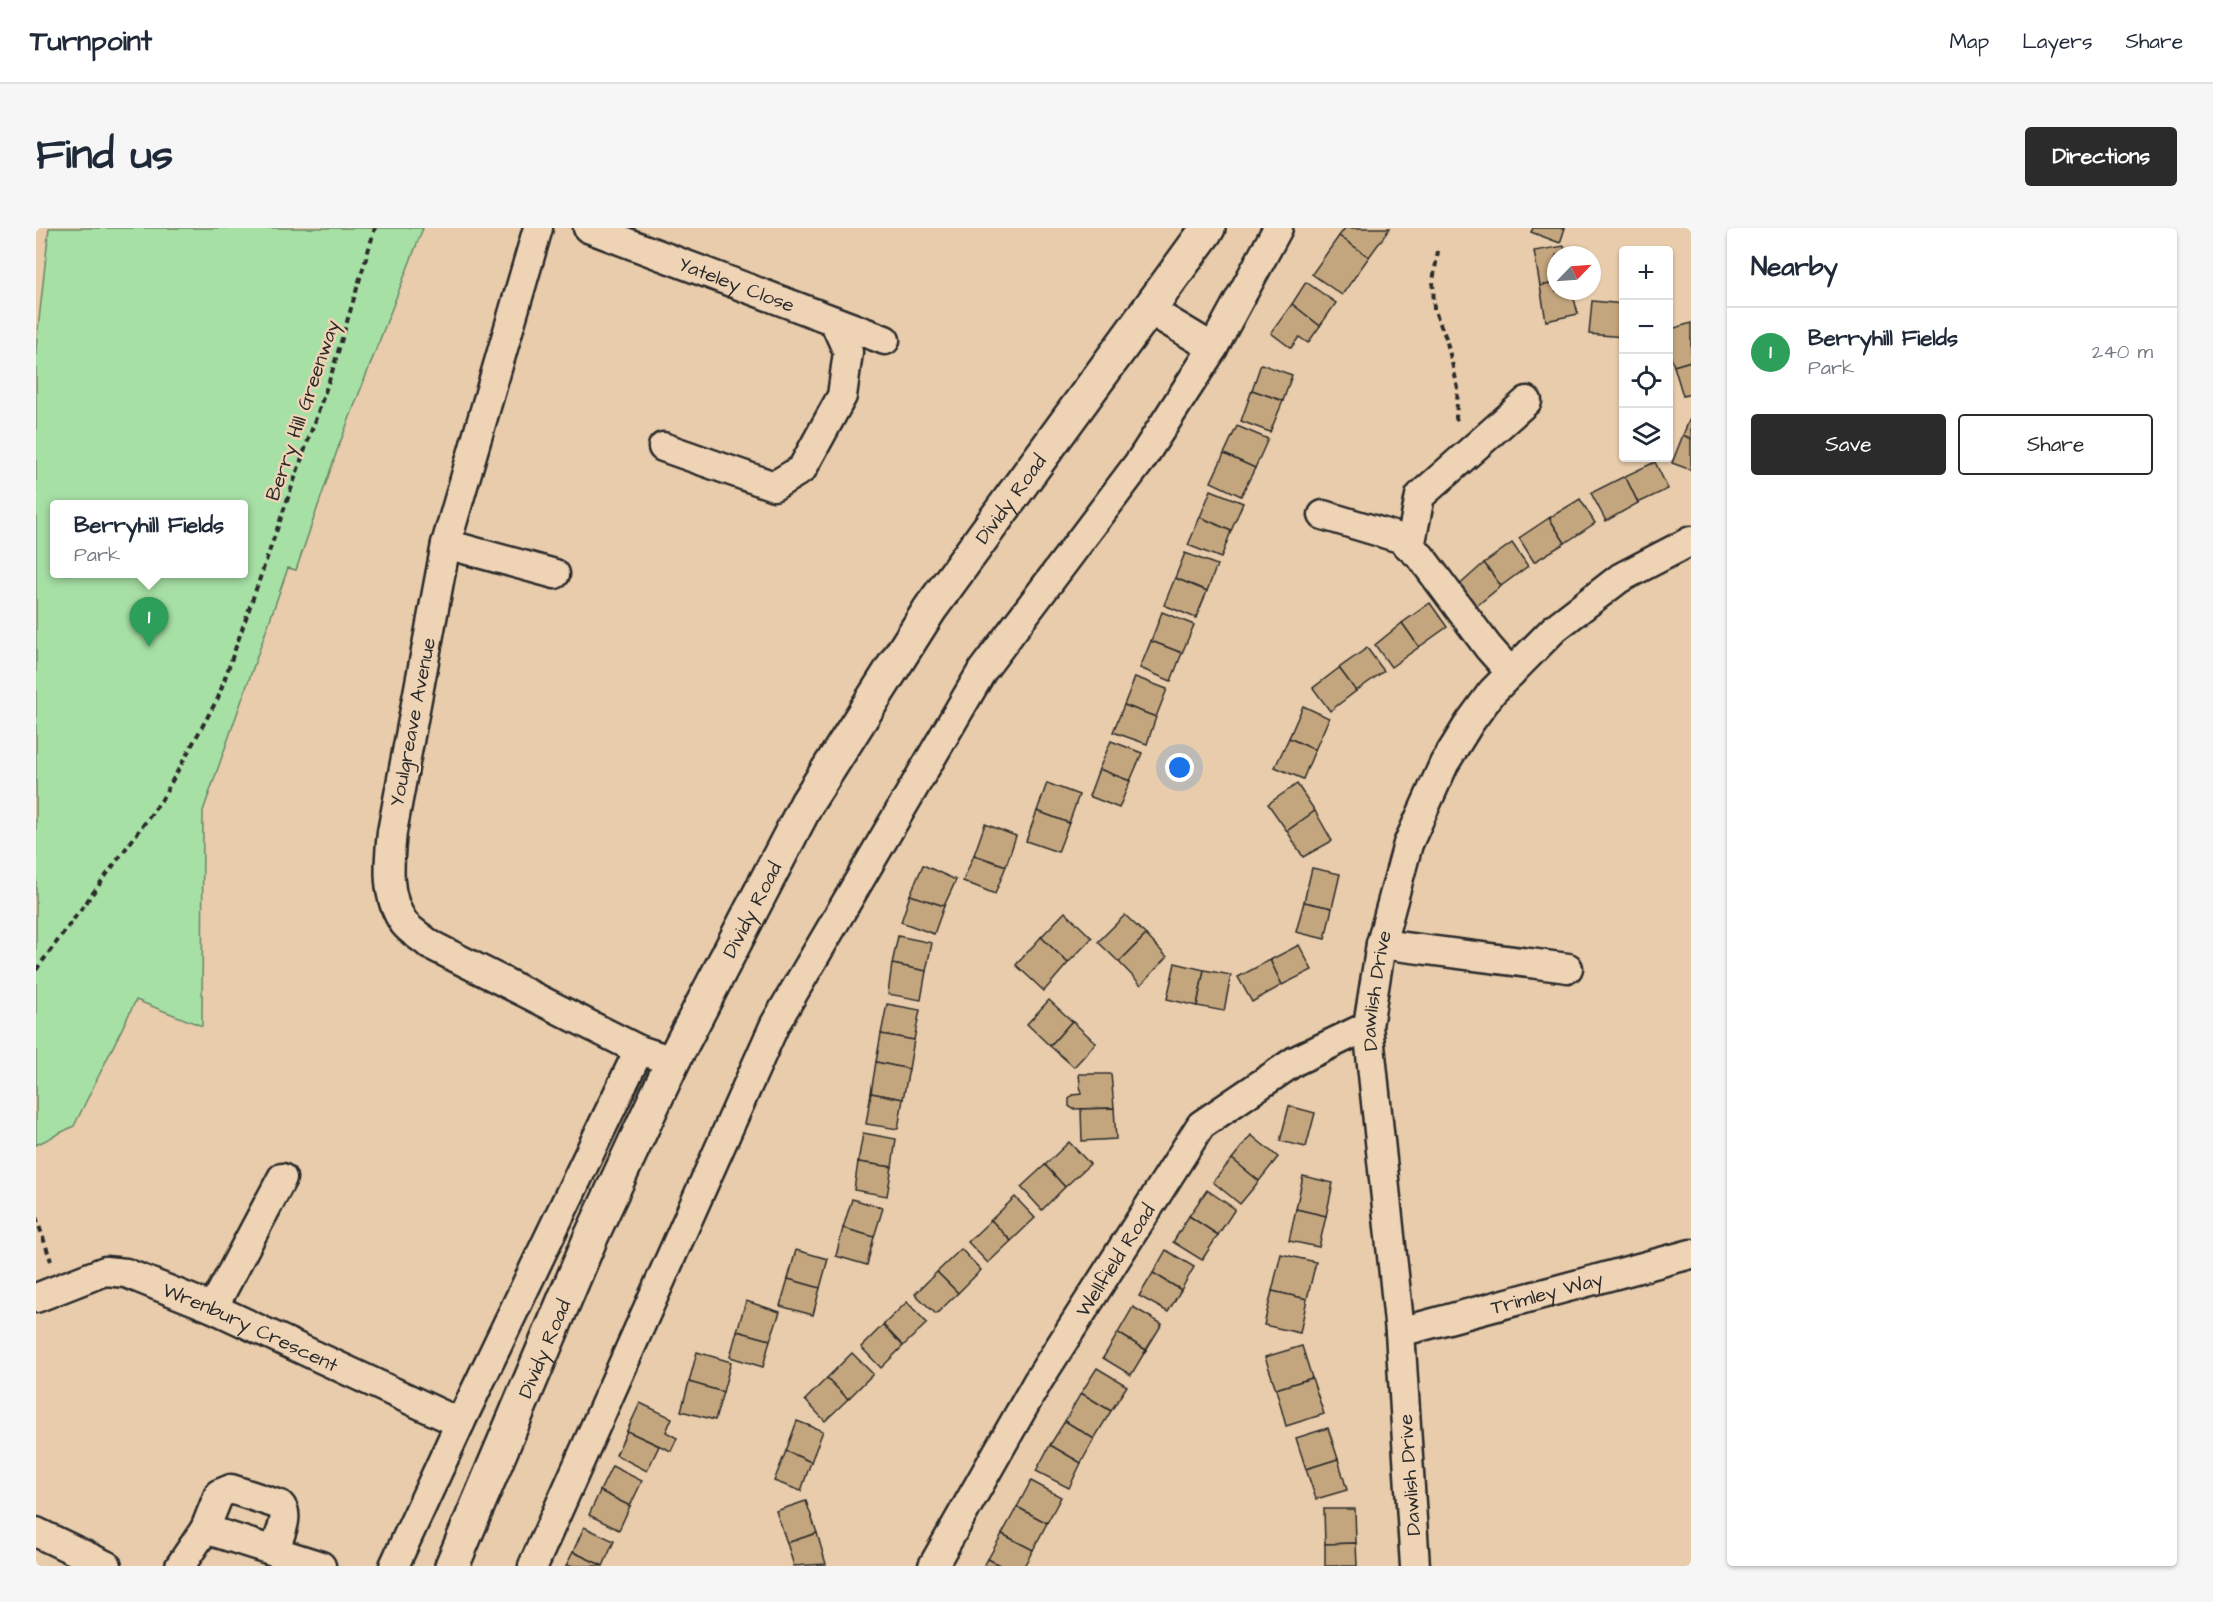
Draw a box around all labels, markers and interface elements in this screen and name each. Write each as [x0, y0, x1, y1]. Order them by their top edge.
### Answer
text: Turnpoint [30, 22, 152, 61]
text: Map [1949, 27, 1989, 56]
text: Layers [2022, 27, 2092, 56]
text: Share [2125, 27, 2183, 56]
text: Find us [36, 127, 173, 185]
button: Directions [2025, 127, 2177, 186]
north arrow [1547, 246, 1601, 300]
map controls [1619, 246, 1673, 462]
button: + [1619, 246, 1673, 300]
text: Nearby [1751, 249, 1838, 285]
street label: Yateley Close [674, 250, 799, 320]
button: − [1619, 300, 1673, 354]
street label: Berry Hill Greenway [259, 316, 348, 505]
text: Berryhill Fields [1808, 323, 1958, 354]
text: 1 [1769, 338, 1772, 366]
text: 240 m [2092, 338, 2153, 366]
button: locate [1619, 354, 1673, 408]
text: Park [1808, 354, 1854, 382]
button: layers [1619, 408, 1673, 462]
button: Save [1751, 414, 1946, 475]
button: Share [1958, 414, 2153, 475]
street label: Dividy Road [969, 449, 1053, 550]
popup [50, 500, 248, 578]
text: Berryhill Fields [74, 510, 224, 541]
text: Park [74, 541, 120, 569]
pin: 1 [130, 598, 168, 647]
street label: Youlgreave Avenue [383, 635, 444, 809]
your location [1165, 753, 1194, 782]
street label: Dividy Road [716, 857, 789, 963]
street label: Dawlish Drive [1355, 927, 1399, 1052]
street label: Wellfield Road [1069, 1199, 1162, 1323]
street label: Trimley Way [1488, 1265, 1607, 1322]
street label: Wrenbury Crescent [158, 1276, 343, 1379]
street label: Dividy Road [512, 1295, 578, 1403]
street label: Dawlish Drive [1392, 1413, 1428, 1537]

